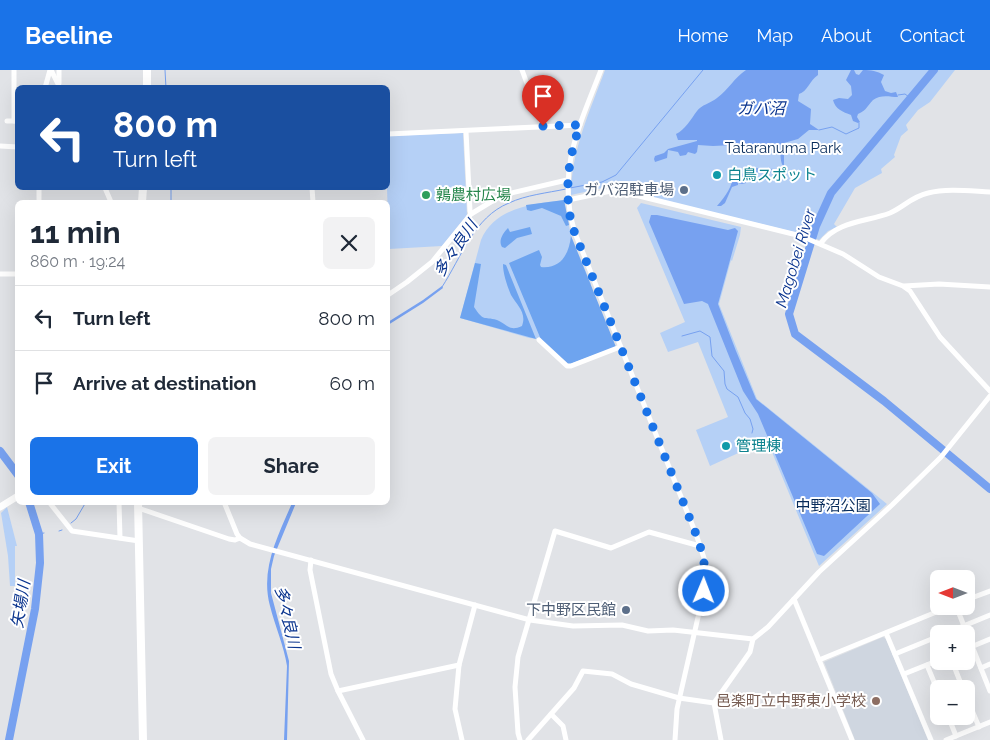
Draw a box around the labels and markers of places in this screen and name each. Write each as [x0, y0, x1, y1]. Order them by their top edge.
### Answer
pin [522, 75, 564, 126]
place label: 白鳥スポット [727, 166, 817, 184]
marker: 白鳥スポット [711, 169, 723, 181]
place label: ガバ沼駐車場 [584, 181, 674, 199]
marker: ガバ沼駐車場 [678, 184, 690, 196]
place label: 鶉農村広場 [436, 186, 511, 204]
marker: 鶉農村広場 [420, 189, 432, 201]
place label: 管理棟 [736, 437, 781, 455]
marker: 管理棟 [720, 440, 732, 452]
place label: 下中野区民館 [526, 601, 616, 619]
marker: 下中野区民館 [620, 604, 632, 616]
place label: 邑楽町立中野東小学校 [716, 692, 866, 710]
marker: 邑楽町立中野東小学校 [870, 695, 882, 707]

